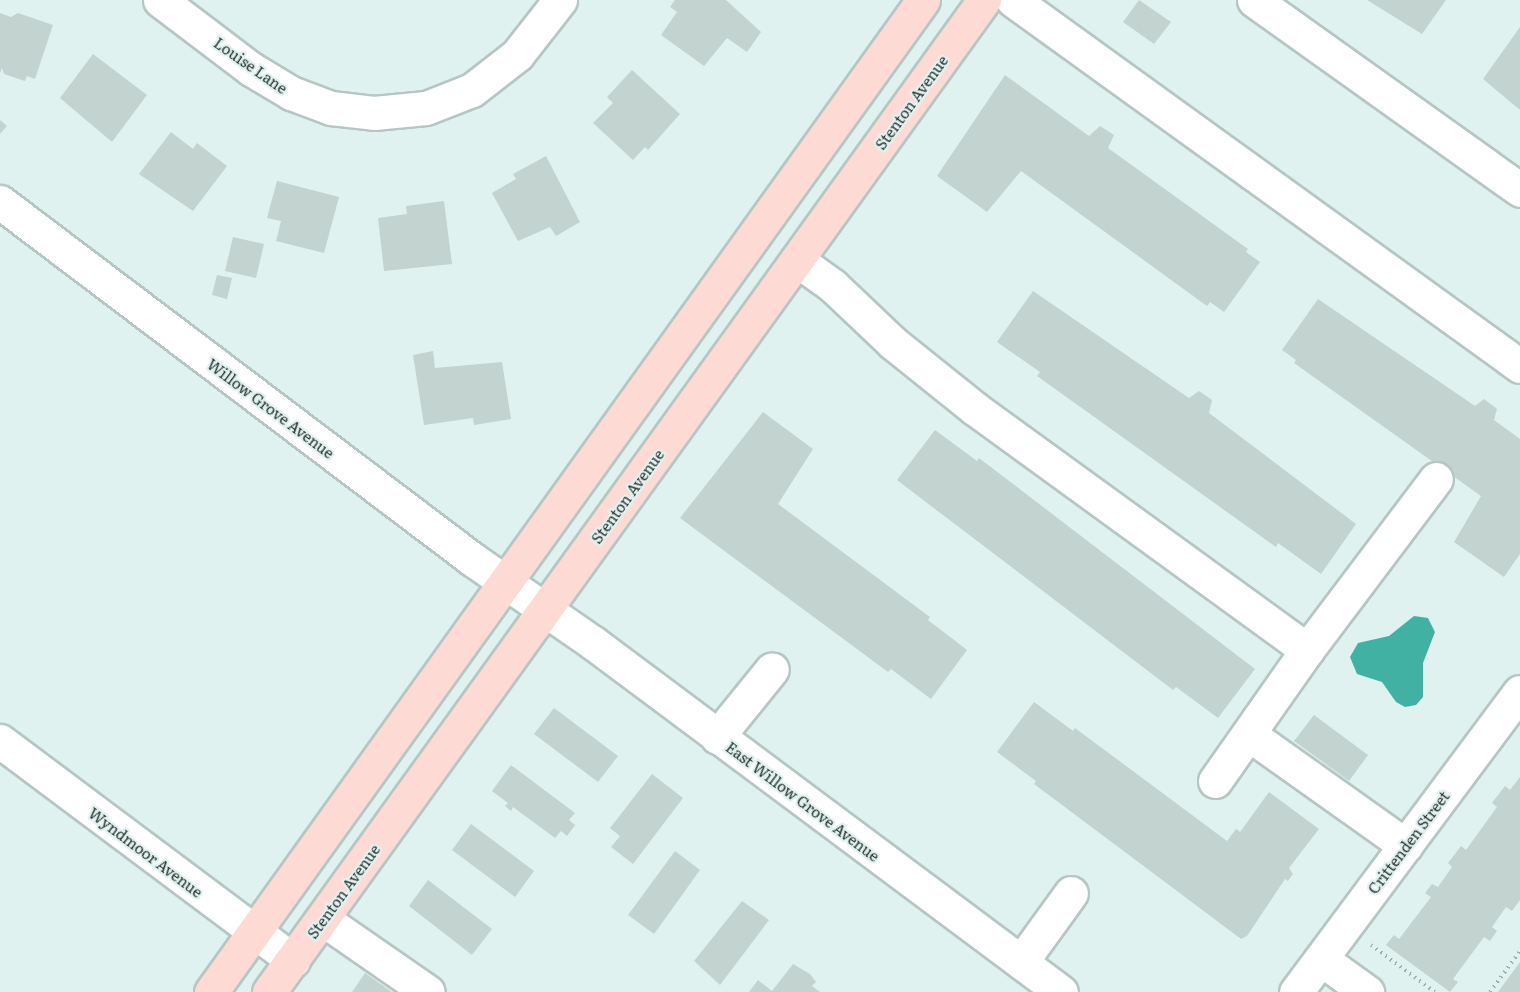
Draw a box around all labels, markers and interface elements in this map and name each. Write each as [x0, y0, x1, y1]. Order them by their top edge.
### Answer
street label: Louise Lane [211, 33, 291, 97]
street label: Stenton Avenue [871, 51, 951, 153]
street label: Willow Grove Avenue [204, 354, 338, 462]
street label: Stenton Avenue [587, 445, 667, 547]
street label: East Willow Grove Avenue [723, 737, 883, 865]
street label: Crittenden Street [1363, 787, 1453, 897]
street label: Wyndmoor Avenue [85, 803, 207, 901]
street label: Stenton Avenue [303, 840, 383, 942]

